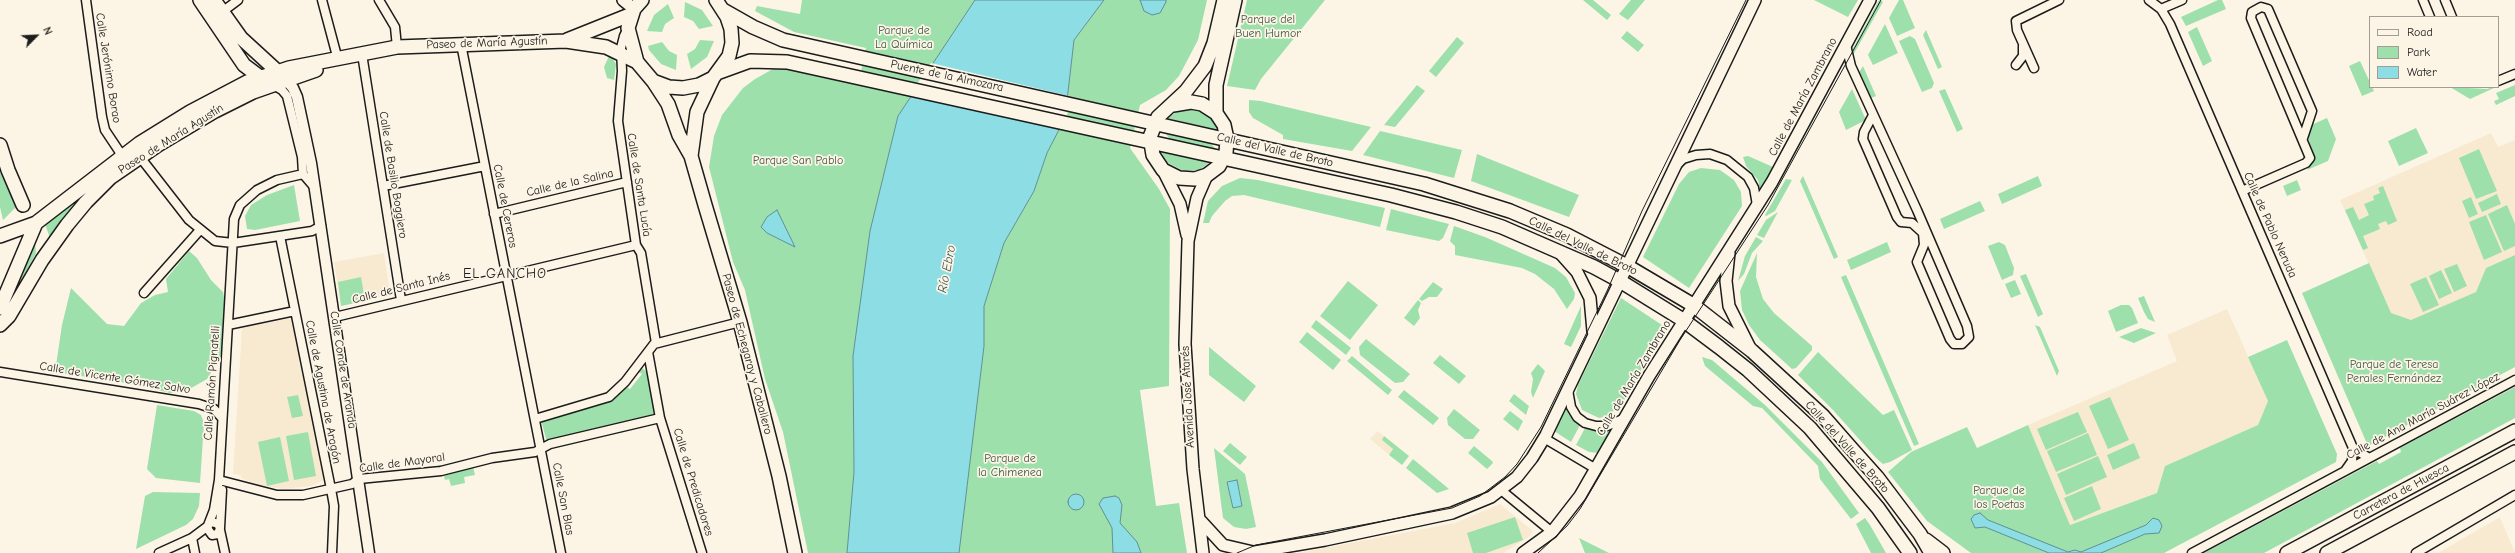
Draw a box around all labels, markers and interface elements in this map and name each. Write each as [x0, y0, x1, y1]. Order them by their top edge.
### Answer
street label: Calle Jerónimo Borao [92, 12, 124, 124]
park label: Parque del Buen Humor [1235, 13, 1301, 41]
north arrow [16, 16, 56, 56]
legend [2369, 16, 2499, 88]
park label: Parque de La Química [875, 24, 933, 52]
text: N [40, 25, 55, 37]
text: Road [2407, 25, 2433, 39]
street label: Paseo de María Agustín [426, 34, 548, 52]
street label: Calle de María Zambrano [1766, 35, 1840, 159]
text: Park [2407, 45, 2430, 59]
street label: Puente de la Almozara [889, 57, 1005, 95]
text: Water [2407, 65, 2437, 79]
street label: Paseo de María Agustín [116, 101, 226, 177]
street label: Calle de Basilio Boggiero [376, 110, 410, 240]
street label: Calle del Valle de Broto [1215, 130, 1335, 170]
street label: Calle de Santa Lucía [624, 132, 654, 238]
park label: Parque San Pablo [753, 154, 843, 168]
street label: Calle de Cereros [490, 163, 520, 249]
street label: Calle de la Salina [525, 166, 615, 200]
street label: Calle de Pablo Neruda [2240, 170, 2300, 280]
street label: Calle del Valle de Broto [1526, 213, 1640, 279]
water label: Río Ebro [935, 244, 959, 294]
district label: EL GANCHO [463, 266, 547, 282]
street label: Calle de Santa Inés [351, 269, 451, 307]
street label: Paseo de Echegaray y Caballero [719, 272, 775, 436]
street label: Calle Conde de Aranda [327, 310, 359, 430]
street label: Calle de María Zambrano [1594, 318, 1674, 438]
street label: Calle de Agustina de Aragón [302, 319, 344, 465]
street label: Calle Ramón Pignatelli [201, 325, 223, 441]
street label: Avenida José Atarés [1178, 346, 1198, 448]
park label: Parque de Teresa Perales Fernández [2347, 358, 2441, 386]
street label: Calle de Vicente Gómez Salvo [39, 359, 191, 397]
street label: Calle de Ana María Suárez López [2344, 369, 2502, 463]
street label: Calle del Valle de Broto [1802, 398, 1892, 496]
street label: Calle de Predicadores [670, 426, 716, 538]
street label: Calle de Mayoral [358, 450, 446, 476]
park label: Parque de la Chimenea [978, 452, 1042, 480]
street label: Carretera de Huesca [2350, 461, 2452, 523]
street label: Calle San Blas [549, 462, 577, 536]
park label: Parque de los Poetas [1973, 484, 2025, 512]

